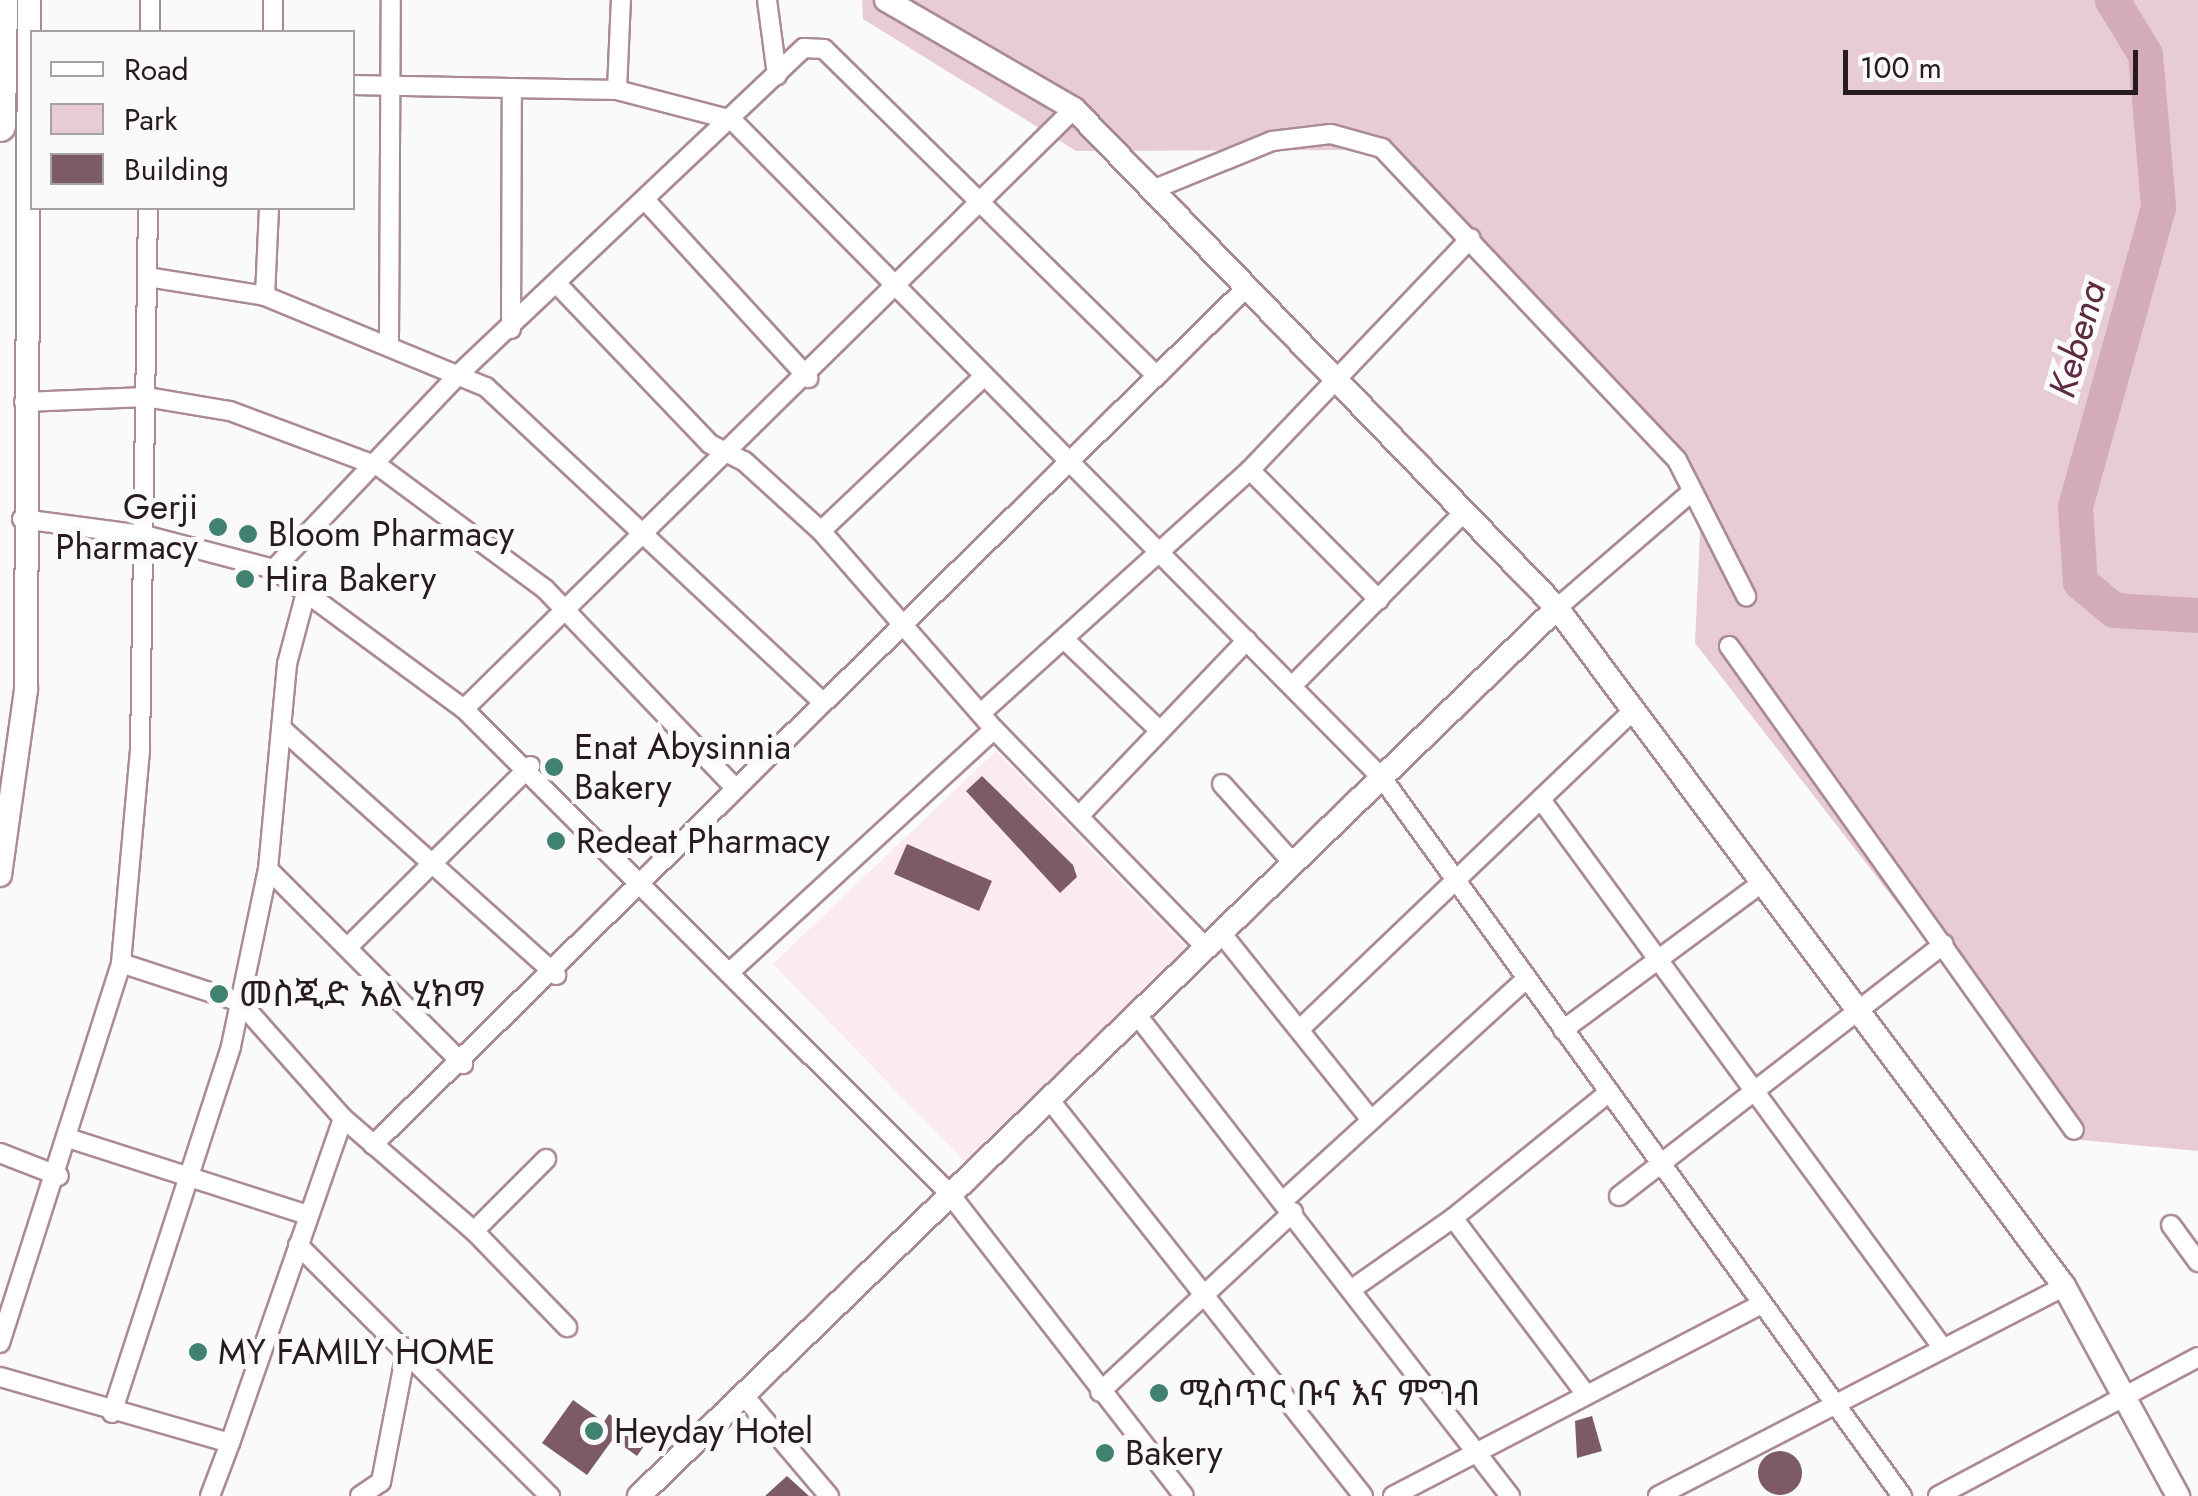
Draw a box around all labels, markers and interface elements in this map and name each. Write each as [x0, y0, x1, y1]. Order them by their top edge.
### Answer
legend [30, 30, 355, 210]
scale bar [1848, 30, 2143, 92]
text: 100 m [1860, 46, 1942, 89]
text: Road [124, 48, 189, 91]
text: Park [124, 98, 177, 141]
text: Building [124, 148, 229, 191]
water label: Kebena [2039, 275, 2115, 403]
place label: Gerji Pharmacy [55, 486, 198, 568]
place label: Bloom Pharmacy [268, 513, 514, 555]
marker: Gerji Pharmacy [207, 516, 229, 538]
marker: Bloom Pharmacy [237, 523, 259, 545]
place label: Hira Bakery [265, 558, 436, 600]
marker: Hira Bakery [234, 568, 256, 590]
place label: Enat Abysinnia Bakery [574, 726, 791, 808]
marker: Enat Abysinnia Bakery [543, 756, 565, 778]
place label: Redeat Pharmacy [576, 820, 830, 862]
marker: Redeat Pharmacy [545, 830, 567, 852]
place label: መስጂድ አል ሂክማ [239, 973, 485, 1015]
marker: መስጂድ አል ሂክማ [208, 983, 230, 1005]
place label: MY FAMILY HOME [218, 1331, 495, 1373]
marker: MY FAMILY HOME [187, 1341, 209, 1363]
place label: ሚስጥር ቡና እና ምግብ [1179, 1372, 1480, 1414]
marker: ሚስጥር ቡና እና ምግብ [1148, 1382, 1170, 1404]
place label: Heyday Hotel [614, 1410, 813, 1452]
marker: Heyday Hotel [583, 1420, 605, 1442]
place label: Bakery [1125, 1432, 1223, 1474]
marker: Bakery [1094, 1442, 1116, 1464]

